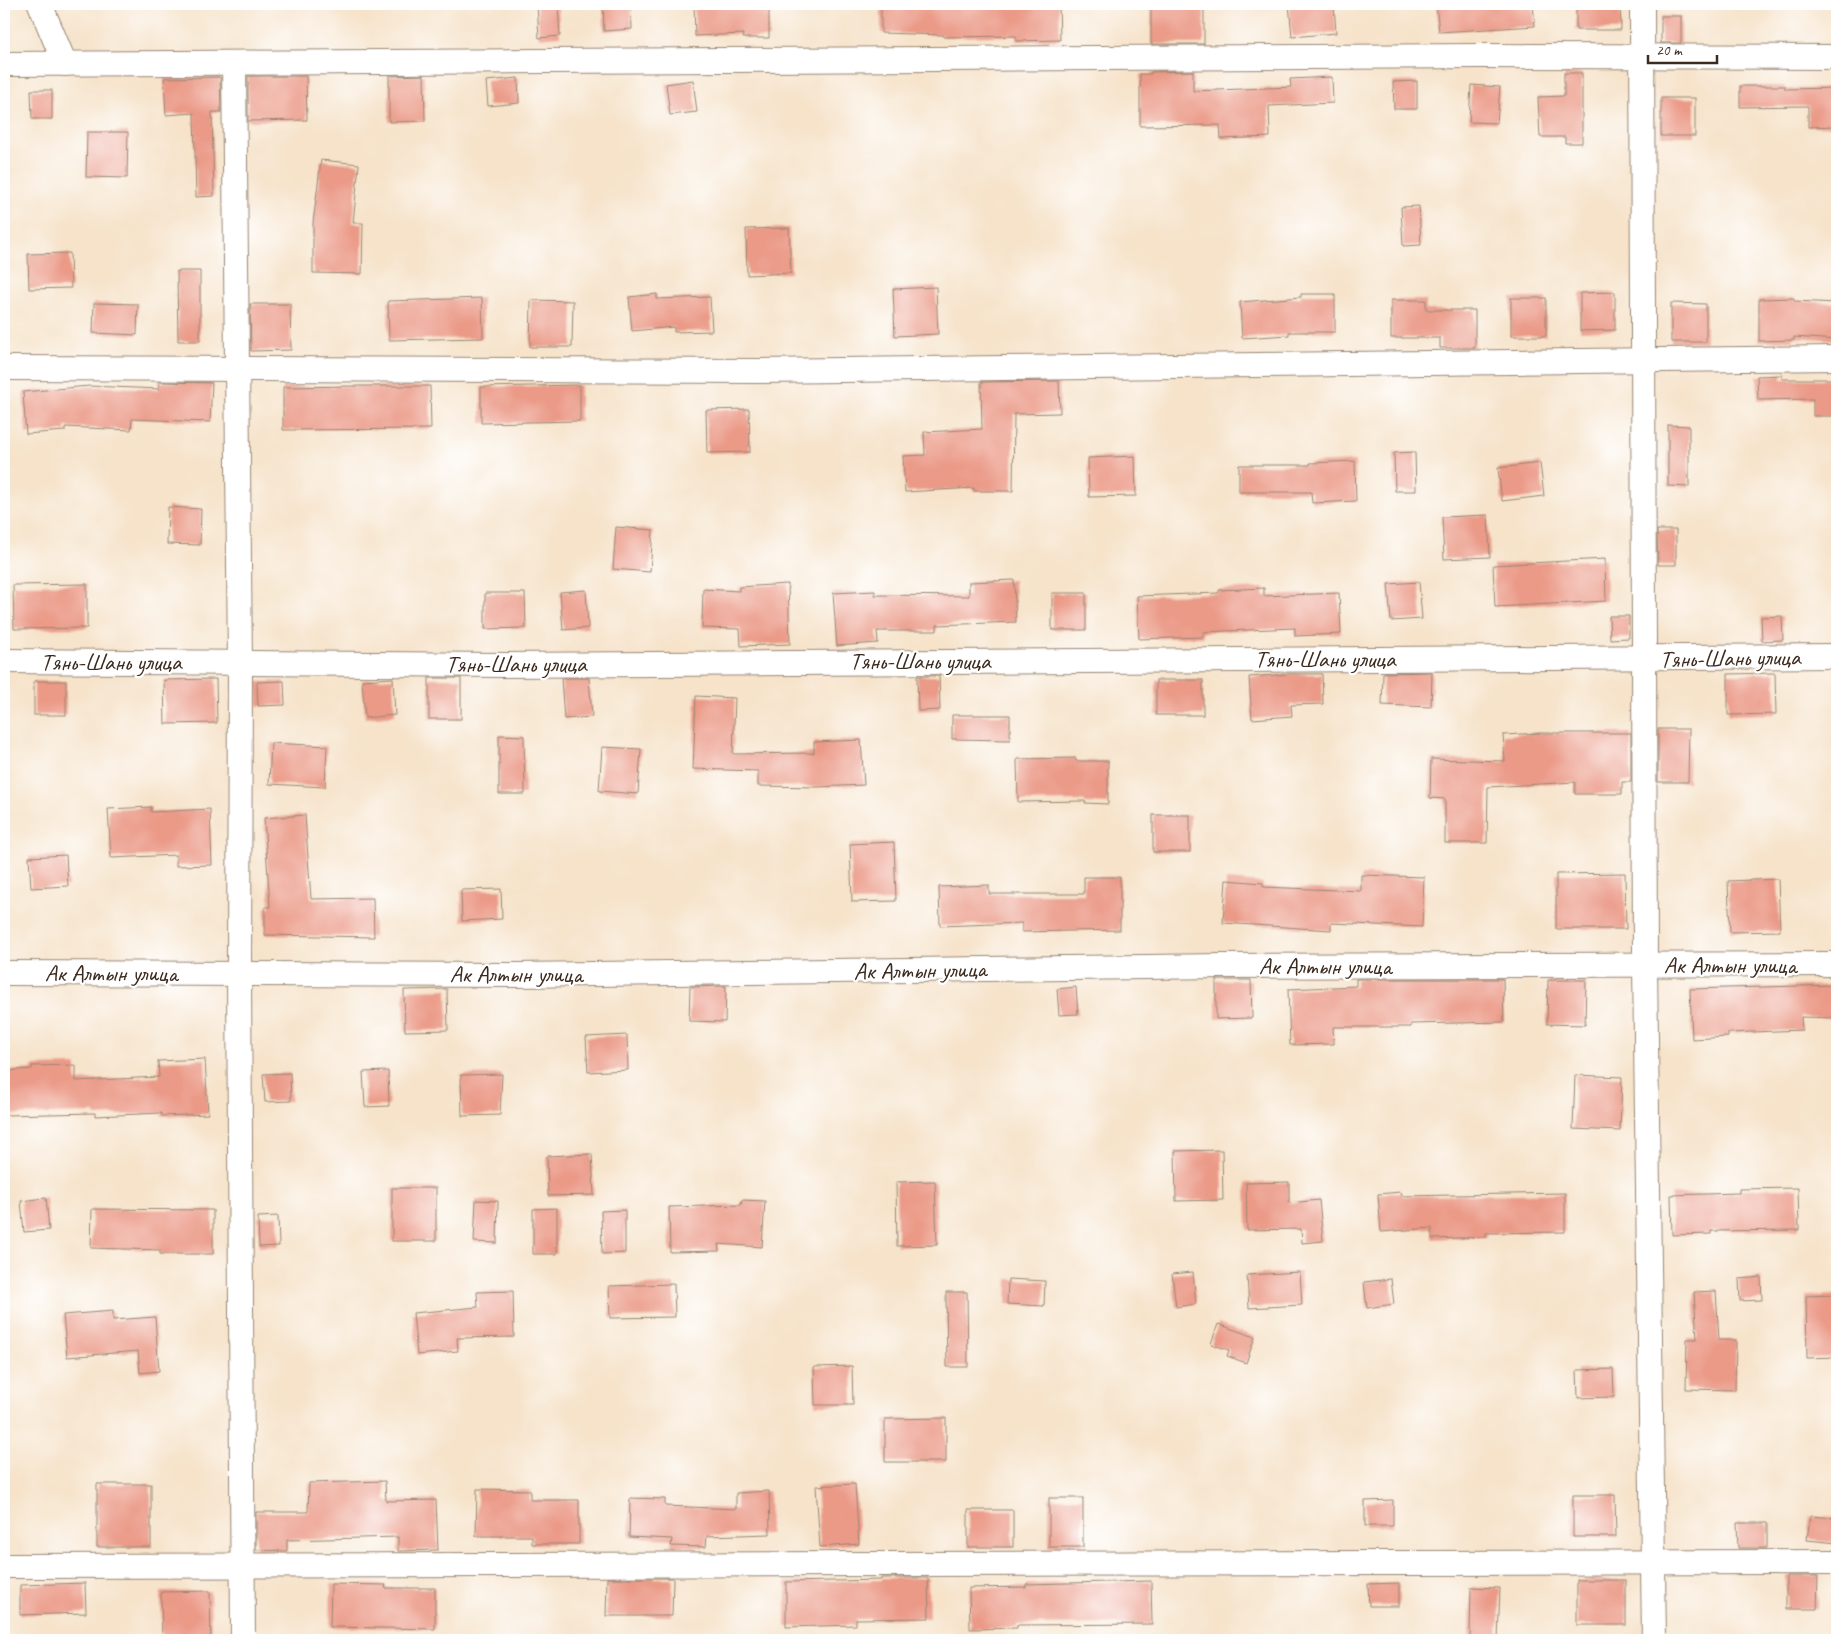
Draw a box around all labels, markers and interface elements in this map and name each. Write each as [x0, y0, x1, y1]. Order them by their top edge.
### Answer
scale bar [1648, 32, 1717, 64]
text: 20 m [1656, 41, 1683, 60]
street label: Тянь-Шань улица [1659, 642, 1802, 674]
street label: Тянь-Шань улица [1255, 644, 1397, 674]
street label: Тянь-Шань улица [850, 646, 992, 676]
street label: Тянь-Шань улица [41, 647, 183, 677]
street label: Тянь-Шань улица [446, 649, 588, 679]
street label: Ак Алтын улица [1664, 950, 1798, 980]
street label: Ак Алтын улица [1259, 951, 1393, 981]
street label: Ак Алтын улица [853, 954, 989, 986]
street label: Ак Алтын улица [45, 958, 179, 988]
street label: Ак Алтын улица [450, 959, 584, 989]

